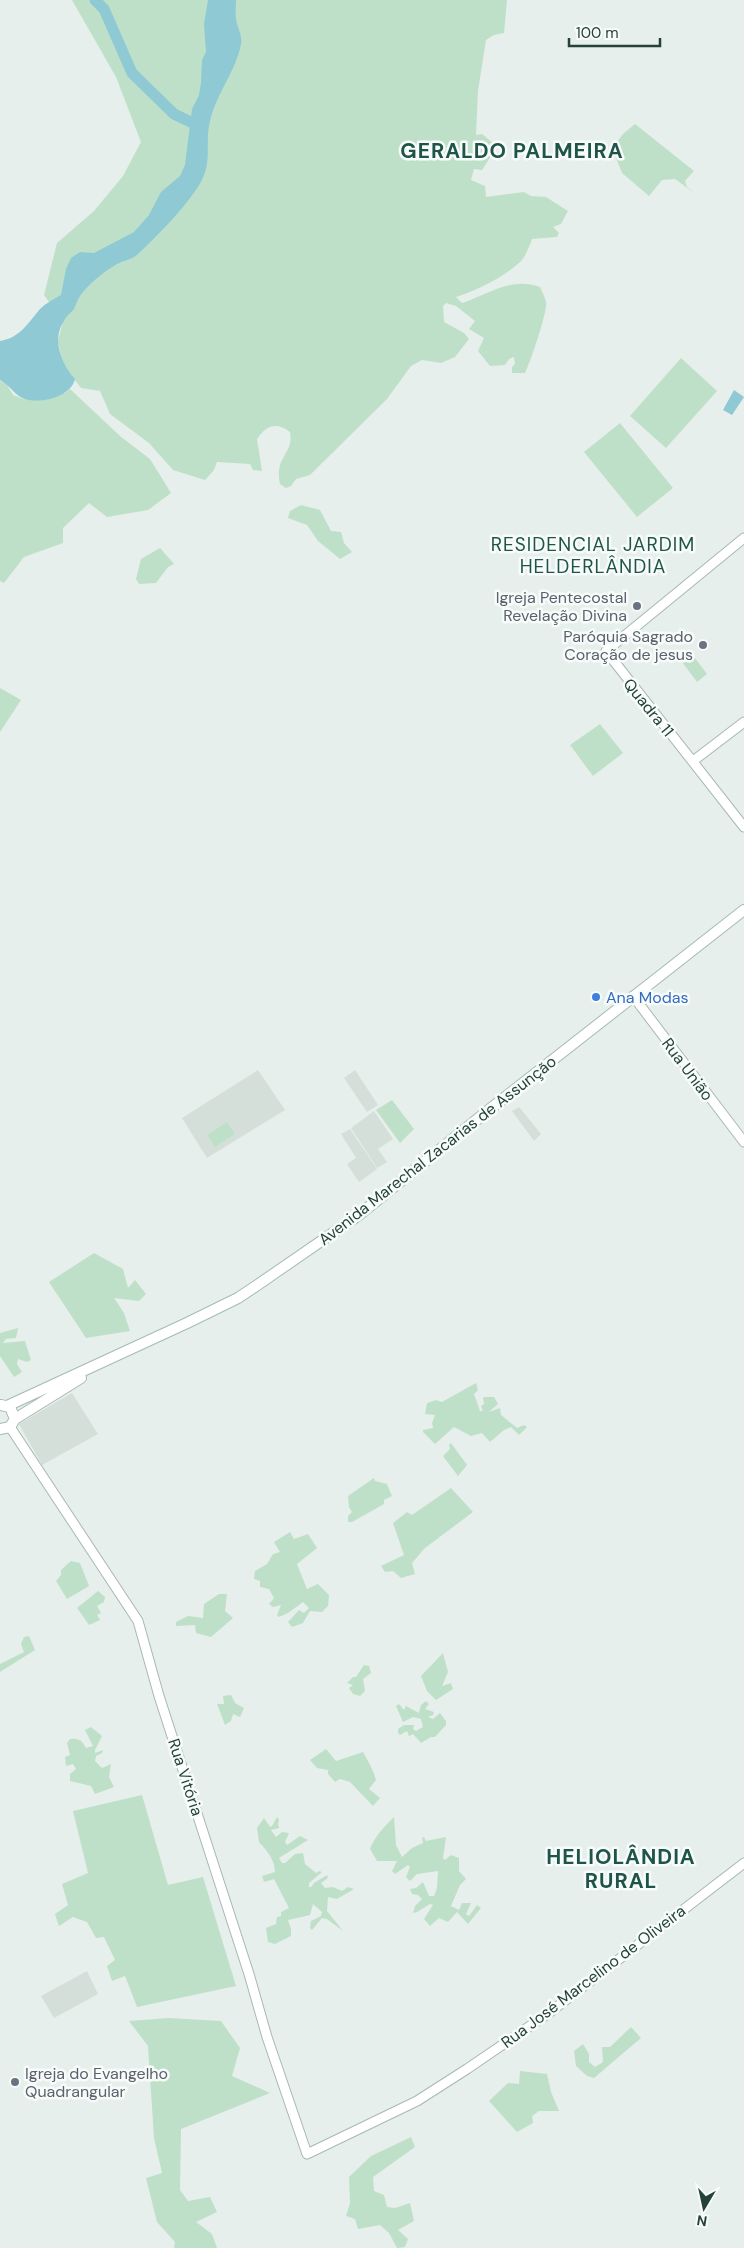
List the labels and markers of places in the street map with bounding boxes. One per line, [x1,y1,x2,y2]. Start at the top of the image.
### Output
place label: Igreja Pentecostal Revelação Divina [496,587,627,626]
marker: Igreja Pentecostal Revelação Divina [631,600,643,612]
place label: Paróquia Sagrado Coração de jesus [563,626,693,665]
marker: Paróquia Sagrado Coração de jesus [697,639,709,651]
place label: Ana Modas [606,987,688,1008]
marker: Ana Modas [590,991,602,1003]
place label: Igreja do Evangelho Quadrangular [25,2063,168,2102]
marker: Igreja do Evangelho Quadrangular [9,2076,21,2088]

